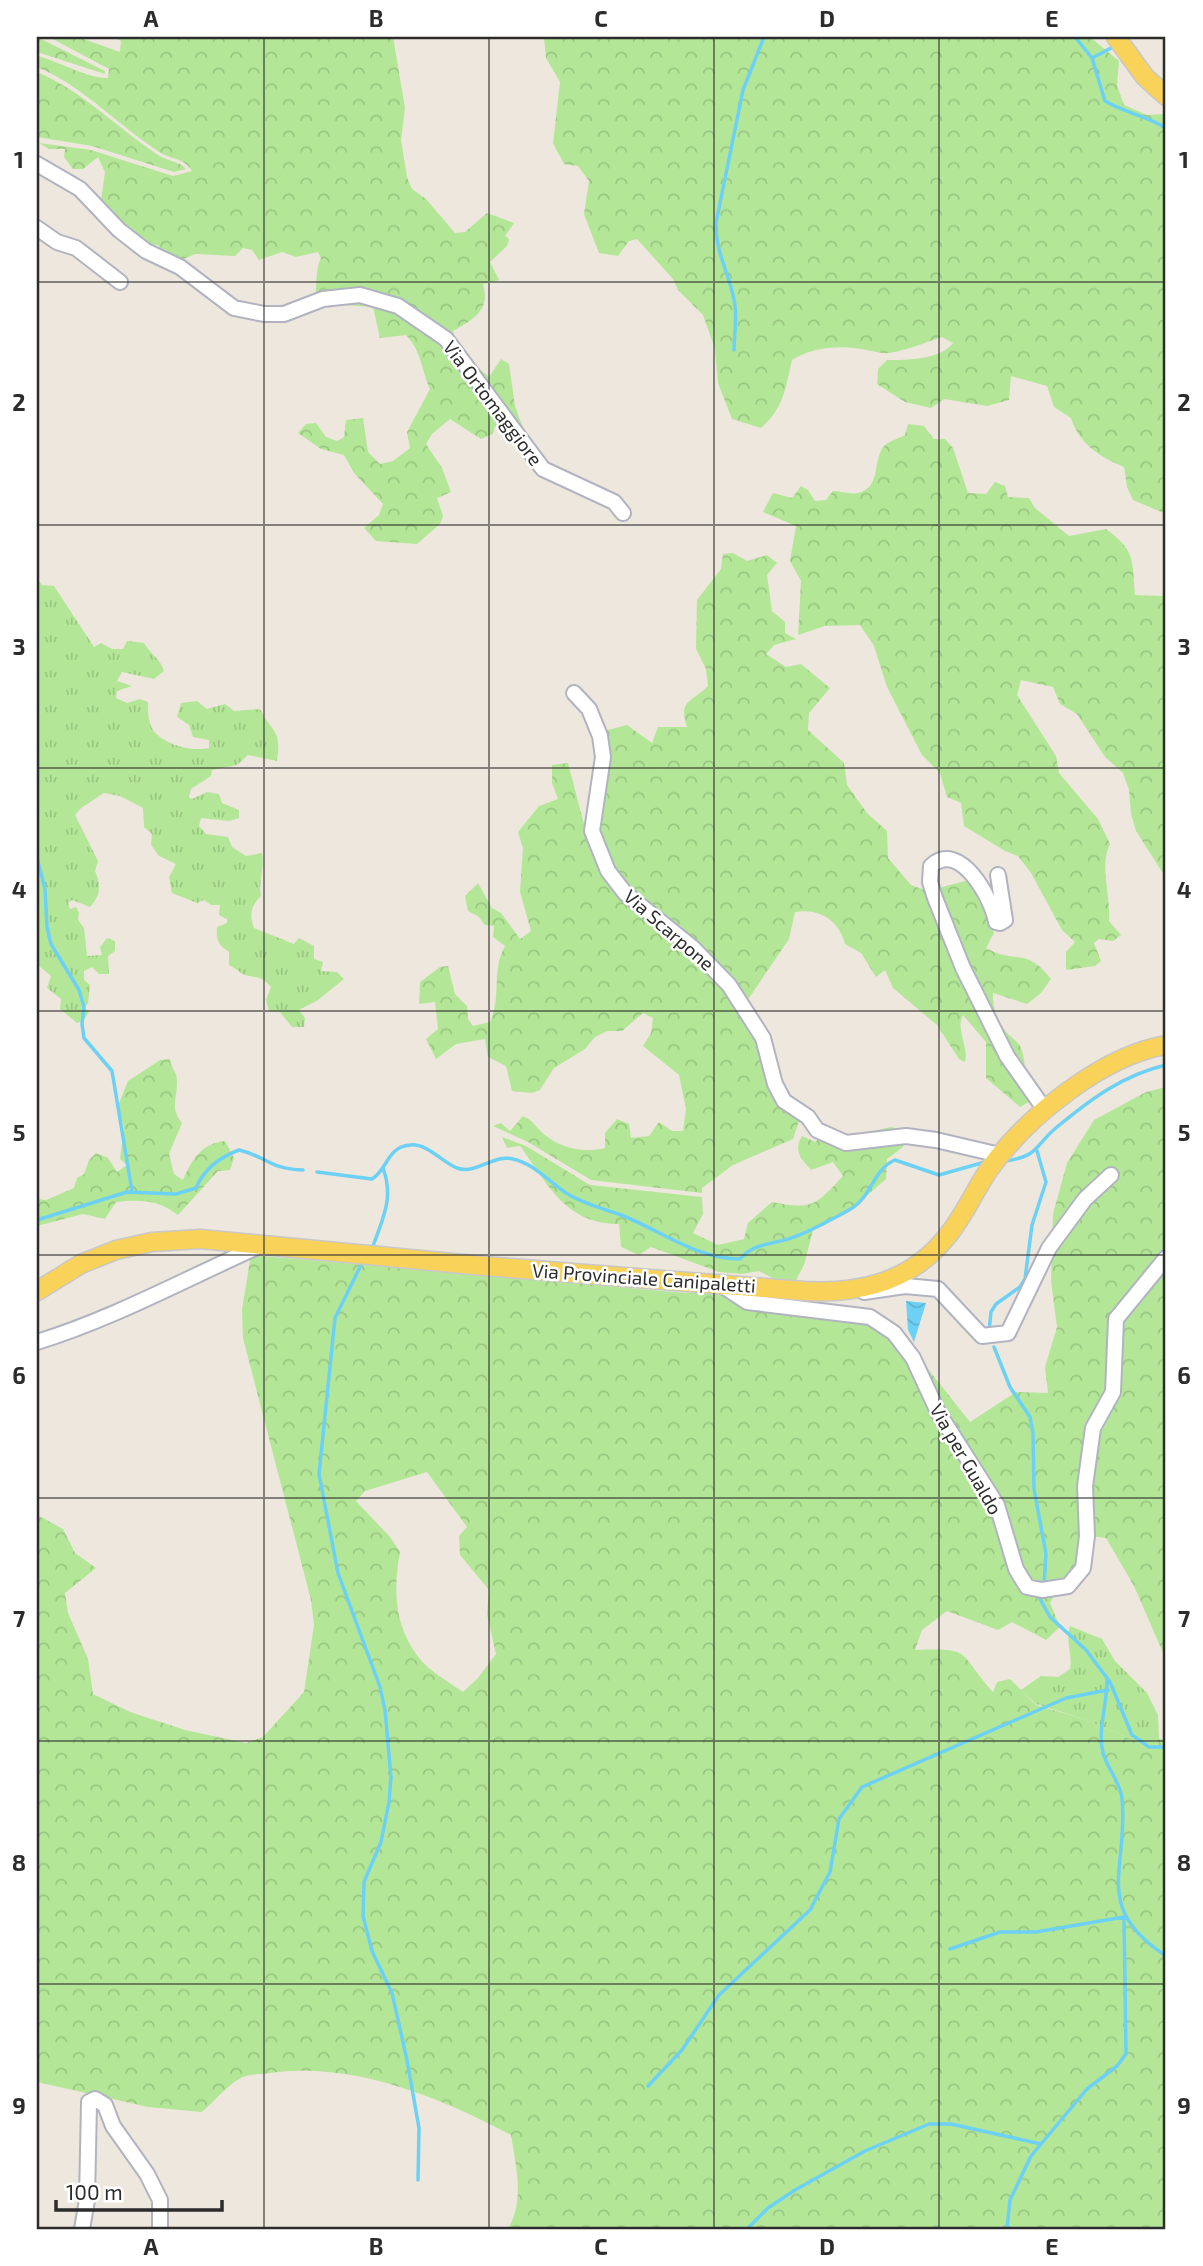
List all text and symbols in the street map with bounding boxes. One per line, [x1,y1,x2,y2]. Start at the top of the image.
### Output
text: A [143,4,159,32]
text: B [369,4,383,32]
text: C [594,4,608,32]
text: D [819,4,835,32]
text: E [1045,4,1059,32]
text: 1 [14,145,24,173]
text: 1 [1179,145,1189,173]
street label: Via Ortomaggiore [439,336,548,470]
text: 2 [12,388,26,416]
text: 2 [1177,388,1191,416]
text: 3 [12,632,26,660]
text: 3 [1177,632,1191,660]
text: 4 [12,875,26,903]
text: 4 [1177,875,1191,903]
street label: Via Scarpone [620,884,719,975]
text: 5 [13,1118,25,1146]
text: 5 [1178,1118,1190,1146]
street label: Via Provinciale Canipaletti [531,1258,757,1297]
text: 6 [12,1361,26,1389]
text: 6 [1177,1361,1191,1389]
street label: Via per Gualdo [925,1399,1007,1518]
text: 7 [13,1604,25,1632]
text: 7 [1178,1604,1190,1632]
text: 8 [12,1848,26,1876]
text: 8 [1177,1848,1191,1876]
text: 9 [12,2091,26,2119]
text: 9 [1177,2091,1191,2119]
scale bar [56,2168,222,2212]
text: 100 m [66,2179,123,2204]
text: A [143,2232,159,2260]
text: B [369,2232,383,2260]
text: C [594,2232,608,2260]
text: D [819,2232,835,2260]
text: E [1045,2232,1059,2260]

